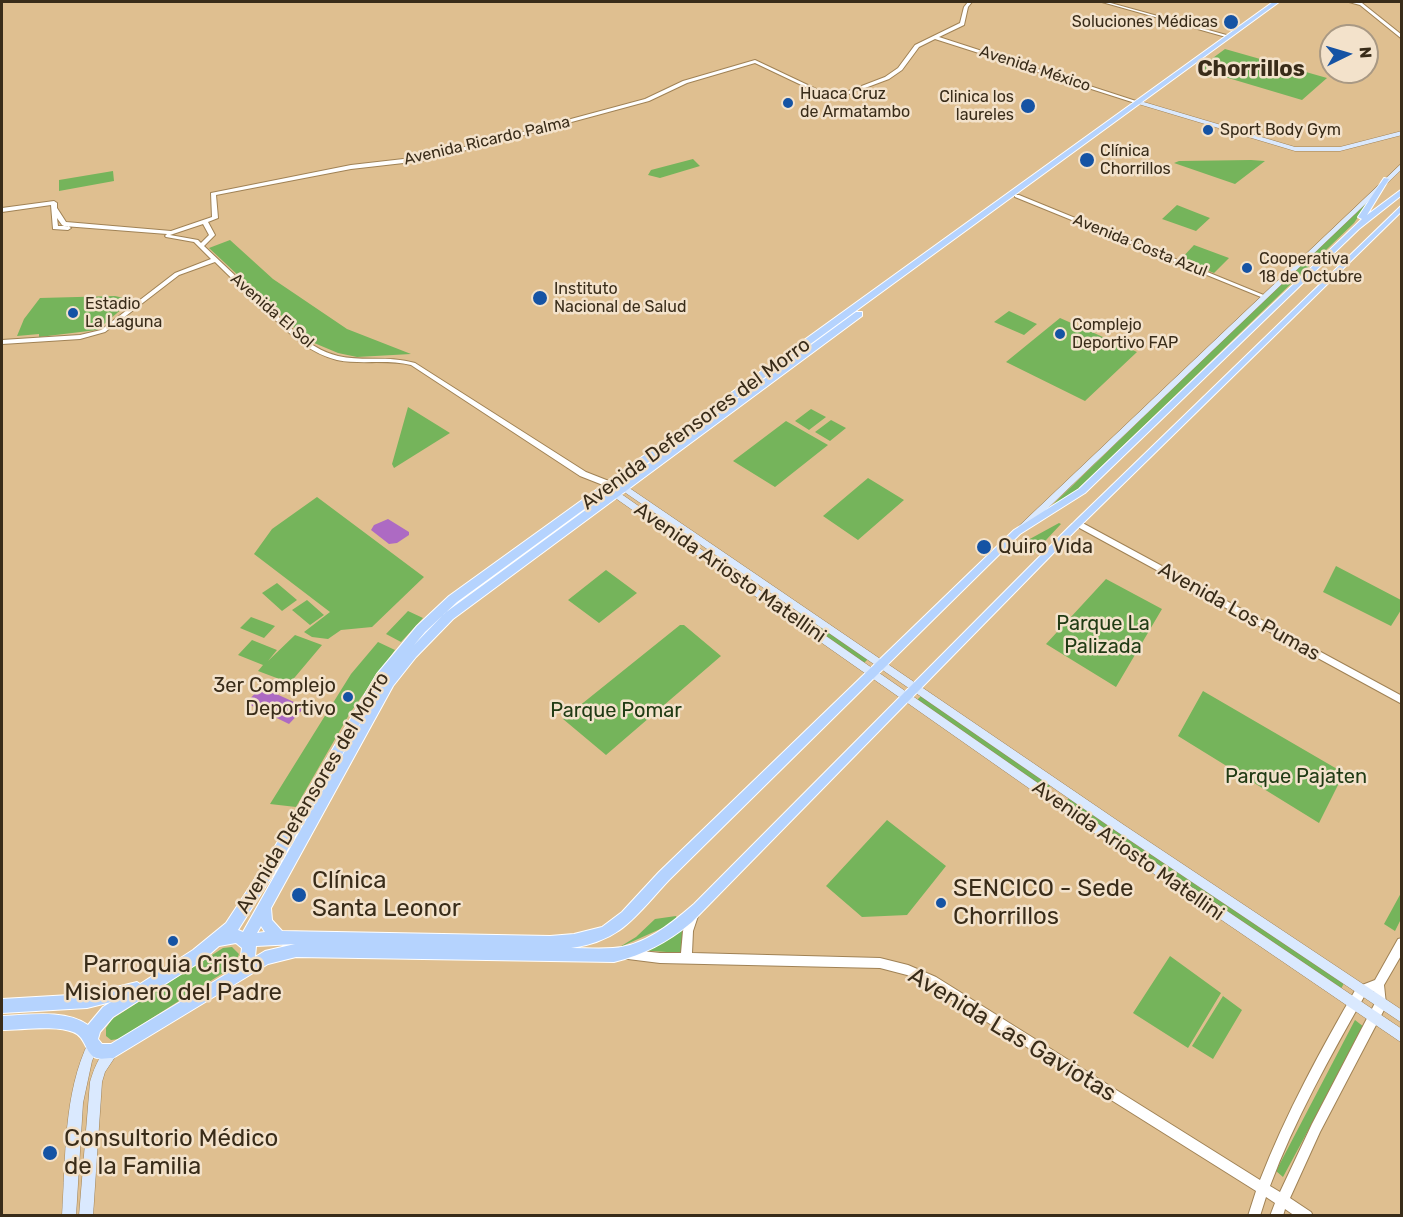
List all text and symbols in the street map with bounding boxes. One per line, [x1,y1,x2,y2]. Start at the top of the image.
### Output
place label: Soluciones Médicas [1072,12,1218,32]
marker: Soluciones Médicas [1222,13,1240,31]
north arrow [1319,24,1379,84]
street label: Avenida México [977,42,1093,96]
text: N [1355,46,1375,59]
district label: Chorrillos [1197,57,1305,83]
place label: Huaca Cruz de Armatambo [800,84,910,122]
place label: Clinica los laureles [939,87,1014,125]
marker: Huaca Cruz de Armatambo [781,96,795,110]
marker: Clinica los laureles [1019,97,1037,115]
street label: Avenida Ricardo Palma [402,113,572,169]
place label: Sport Body Gym [1220,120,1341,140]
marker: Sport Body Gym [1201,123,1215,137]
place label: Clínica Chorrillos [1100,141,1171,179]
marker: Clínica Chorrillos [1078,151,1096,169]
street label: Avenida Costa Azul [1070,210,1210,282]
place label: Cooperativa 18 de Octubre [1259,249,1362,287]
marker: Cooperativa 18 de Octubre [1240,261,1254,275]
street label: Avenida El Sol [226,270,318,352]
place label: Instituto Nacional de Salud [554,279,686,317]
marker: Instituto Nacional de Salud [531,289,549,307]
place label: Estadio La Laguna [85,294,162,332]
marker: Estadio La Laguna [66,306,80,320]
place label: Complejo Deportivo FAP [1072,315,1178,353]
marker: Complejo Deportivo FAP [1053,327,1067,341]
street label: Avenida Defensores del Morro [577,333,815,515]
street label: Avenida Ariosto Matellini [630,498,830,648]
place label: Quiro Vida [998,535,1093,559]
marker: Quiro Vida [975,538,993,556]
street label: Avenida Los Pumas [1154,558,1324,666]
park label: Parque La Palizada [1056,612,1150,659]
street label: Avenida Defensores del Morro [231,668,395,918]
place label: 3er Complejo Deportivo [213,674,336,721]
marker: 3er Complejo Deportivo [341,690,355,704]
park label: Parque Pomar [550,699,682,723]
park label: Parque Pajaten [1225,765,1367,789]
street label: Avenida Ariosto Matellini [1028,776,1228,926]
place label: Clínica Santa Leonor [312,867,461,923]
place label: SENCICO - Sede Chorrillos [953,875,1133,931]
marker: Clínica Santa Leonor [290,886,308,904]
marker: SENCICO - Sede Chorrillos [934,896,948,910]
marker: Parroquia Cristo Misionero del Padre [166,934,180,948]
place label: Parroquia Cristo Misionero del Padre [64,951,282,1007]
street label: Avenida Las Gaviotas [903,962,1121,1108]
place label: Consultorio Médico de la Familia [64,1125,278,1181]
marker: Consultorio Médico de la Familia [41,1144,59,1162]

